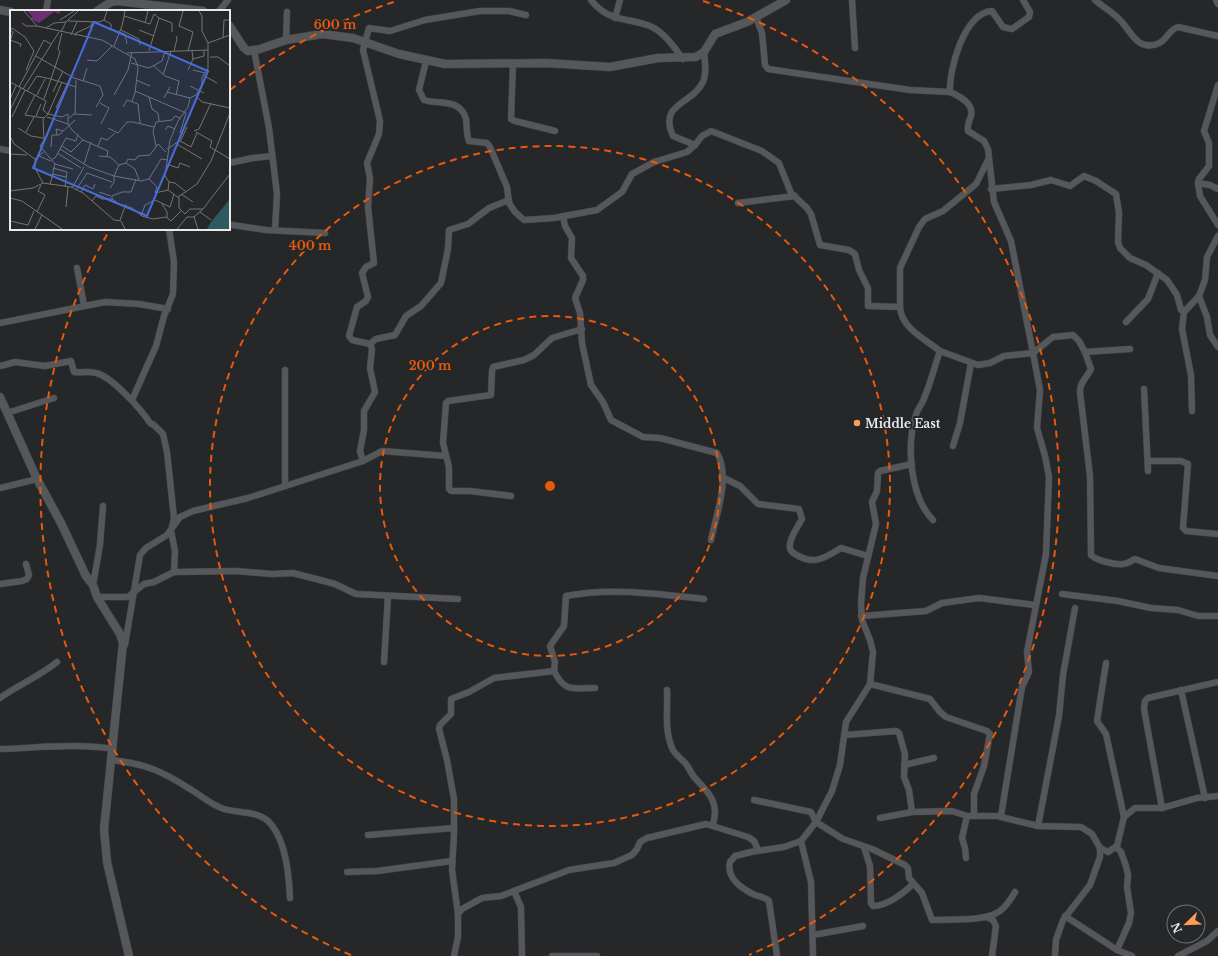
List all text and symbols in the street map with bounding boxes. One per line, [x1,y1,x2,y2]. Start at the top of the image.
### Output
inset map [10,10,230,230]
text: 600 m [314,17,357,32]
text: 400 m [289,238,332,253]
text: 200 m [409,358,452,373]
place label: Middle East [865,416,941,431]
marker: Middle East [852,418,862,428]
centre of rings [543,479,557,493]
north arrow [1166,904,1206,944]
text: N [1168,920,1185,935]

